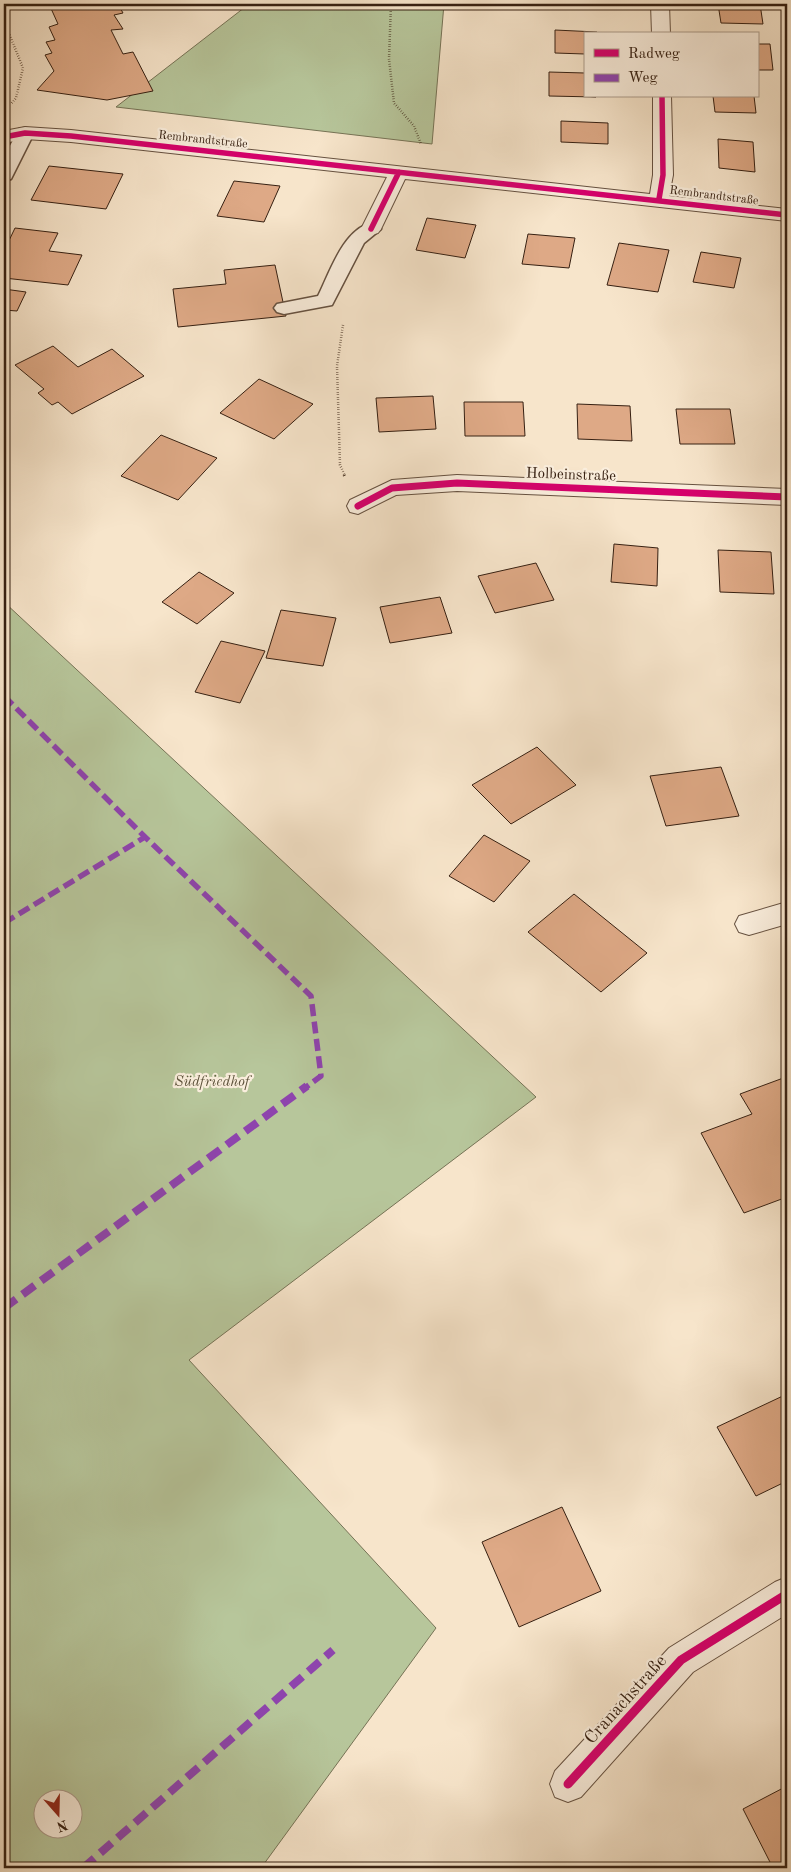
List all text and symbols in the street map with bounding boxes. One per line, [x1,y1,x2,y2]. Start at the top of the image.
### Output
legend [584,32,758,98]
text: Radweg [628,47,680,62]
text: Weg [628,71,658,86]
street label: Rembrandtstraße [158,129,249,151]
street label: Rembrandtstraße [669,185,760,207]
street label: Holbeinstraße [526,466,616,485]
park label: Südfriedhof [174,1075,252,1090]
street label: Cranachstraße [581,1652,670,1748]
north arrow [32,1790,82,1840]
text: N [54,1817,70,1834]

